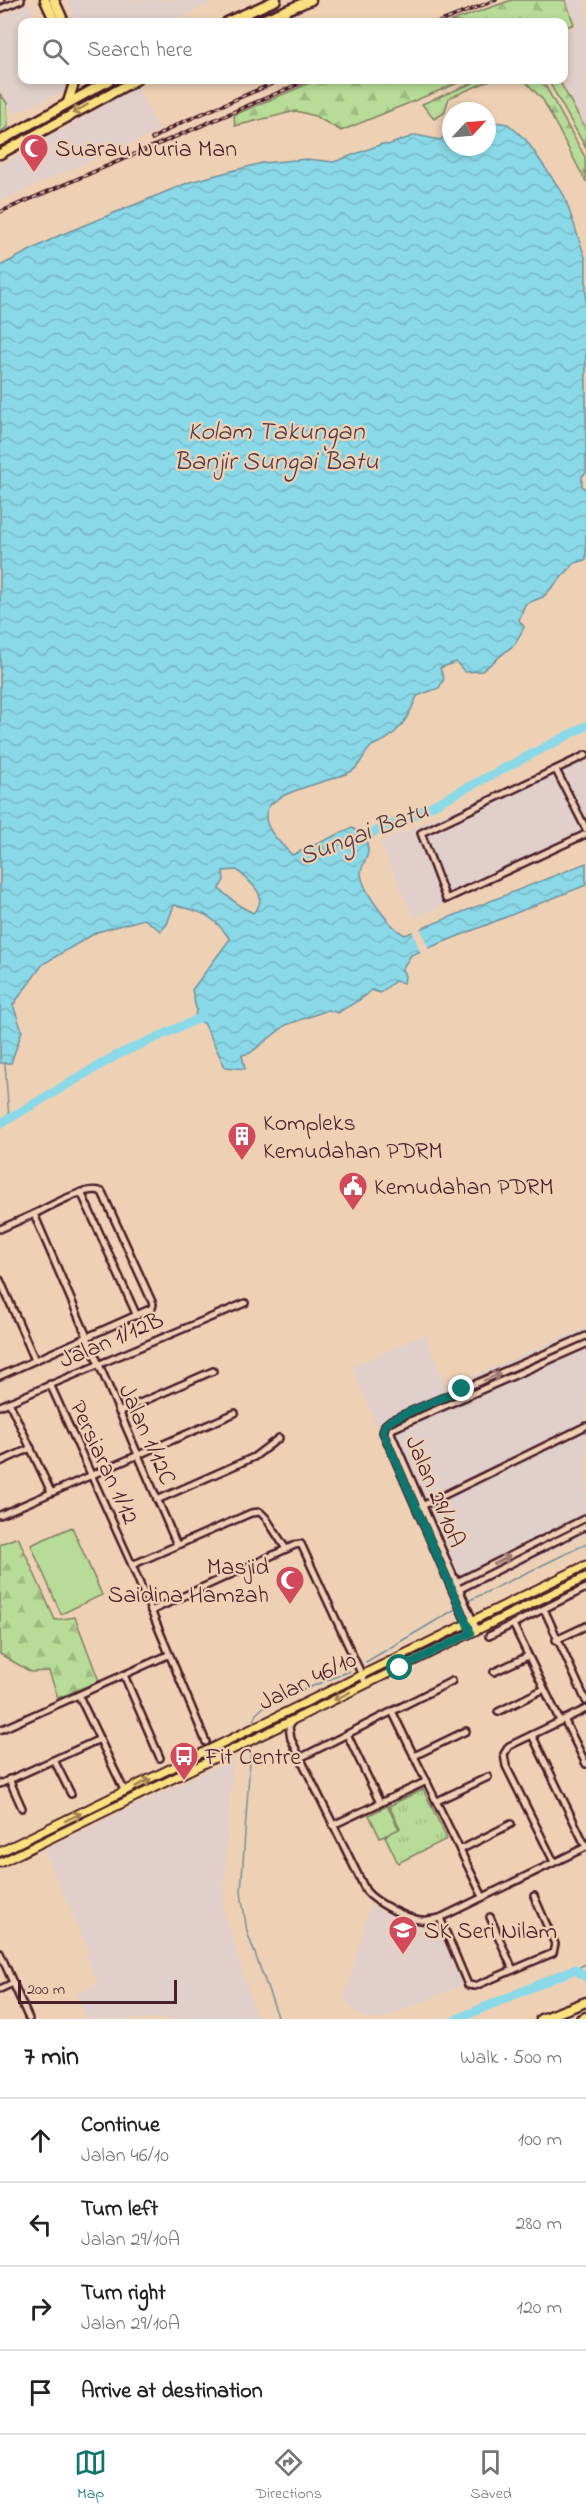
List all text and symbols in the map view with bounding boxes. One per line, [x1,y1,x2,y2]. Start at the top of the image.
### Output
search box [18,18,568,84]
icon: search [39,35,72,68]
text: Search here [87,35,192,67]
north arrow [442,102,496,156]
one-way arrow [72,103,89,115]
mosque icon: Suarau Nuria Man [18,132,50,174]
place label: Suarau Nuria Man [55,133,237,168]
water label: Kolam Takungan Banjir Sungai Batu [173,414,379,482]
water label: Sungai Batu [294,793,435,877]
place label: Kompleks Kemudahan PDRM [263,1107,443,1170]
building icon: Kompleks Kemudahan PDRM [226,1120,258,1162]
public building icon: Kemudahan PDRM [337,1170,369,1212]
place label: Kemudahan PDRM [374,1171,554,1206]
street label: Jalan 1/12B [54,1304,170,1379]
one-way arrow [482,1370,500,1382]
route end [448,1375,474,1401]
street label: Jalan 1/12C [108,1379,184,1491]
street label: Persiaran 1/12 [59,1395,147,1531]
street label: Jalan 29/10A [394,1430,473,1554]
place label: Masjid Saidina Hamzah [108,1551,270,1614]
one-way arrow [492,1553,510,1565]
mosque icon: Masjid Saidina Hamzah [274,1564,306,1606]
street label: Jalan 46/10 [253,1643,363,1721]
route start [386,1654,412,1680]
one-way arrow [333,1691,351,1703]
bus stop icon: Fit Centre [168,1740,200,1782]
place label: Fit Centre [204,1741,301,1776]
one-way arrow [134,1776,152,1788]
one-way arrow [64,1810,82,1822]
school or university icon: SK Seri Nilam [387,1914,419,1956]
place label: SK Seri Nilam [424,1915,557,1950]
scale bar [18,1977,177,2004]
text: 200 m [27,1978,65,2002]
text: 7 min [24,2039,79,2077]
text: Walk · 500 m [460,2044,562,2073]
text: Continue [81,2110,160,2142]
icon: ahead [24,2124,57,2157]
text: 100 m [518,2126,562,2155]
text: Jalan 46/10 [81,2142,169,2171]
text: Turn left [81,2194,158,2226]
icon: left [24,2208,57,2241]
text: 280 m [515,2210,562,2239]
text: Jalan 29/10A [81,2226,180,2255]
text: Turn right [81,2278,166,2310]
icon: right [24,2292,57,2325]
text: 120 m [517,2294,562,2323]
text: Jalan 29/10A [81,2310,180,2339]
icon: arrive [24,2376,57,2409]
text: Arrive at destination [81,2376,263,2408]
tab: Map [74,2446,107,2506]
tab: Directions [255,2446,322,2506]
tab: Saved [470,2446,512,2506]

